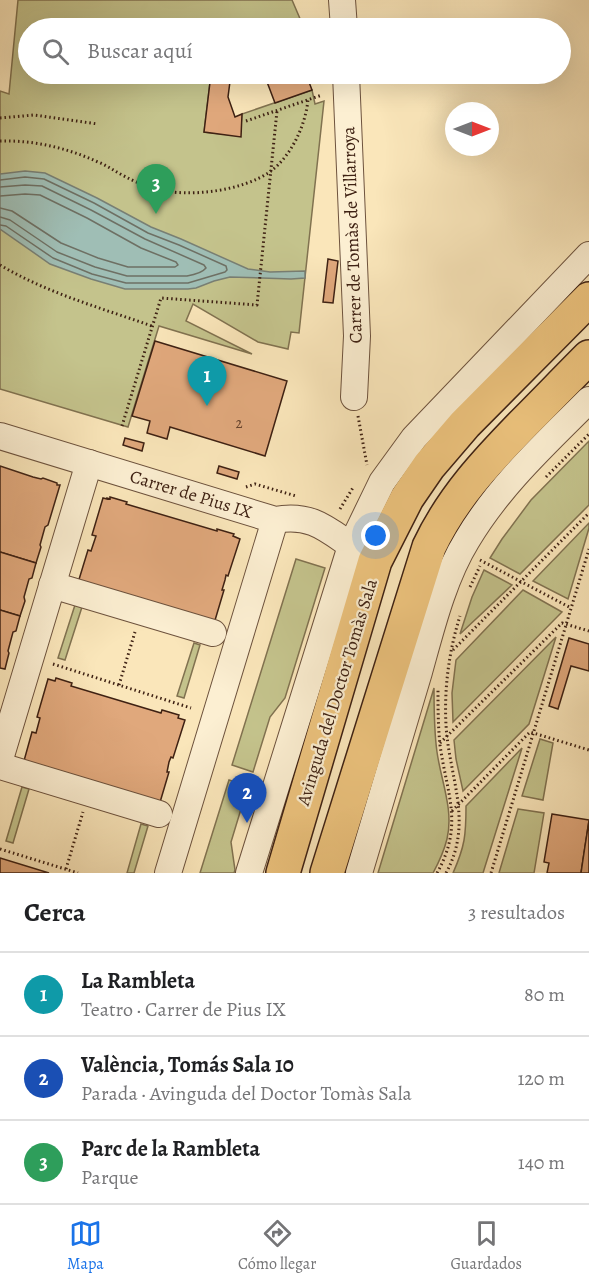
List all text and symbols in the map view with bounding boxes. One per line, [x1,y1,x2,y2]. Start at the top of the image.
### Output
search box [18,18,571,84]
icon: search [39,35,72,68]
text: Buscar aquí [87,36,193,66]
north arrow [445,102,499,156]
street label: Carrer de Tomàs de Villarroya [336,125,368,344]
pin: 3 [136,164,176,214]
pin: 1 [188,356,226,406]
house number: 2 [235,413,243,433]
street label: Carrer de Pius IX [127,464,255,524]
your location [361,521,390,550]
street label: Avinguda del Doctor Tomàs Sala [291,575,383,809]
pin: 2 [228,774,266,823]
text: Cerca [24,895,86,930]
text: 3 resultados [468,899,565,926]
text: La Rambleta [81,966,195,996]
text: 1 [40,981,47,1008]
text: 80 m [524,981,565,1008]
text: Teatro · Carrer de Pius IX [81,996,286,1023]
text: València, Tomás Sala 10 [81,1050,294,1080]
text: 2 [39,1065,48,1092]
text: 120 m [517,1065,565,1092]
text: Parada · Avinguda del Doctor Tomàs Sala [81,1080,412,1107]
text: Parc de la Rambleta [81,1134,260,1164]
text: 3 [39,1149,48,1176]
text: 140 m [518,1149,565,1176]
text: Parque [81,1164,139,1191]
tab: Mapa [67,1217,104,1275]
tab: Cómo llegar [238,1217,316,1275]
tab: Guardados [450,1217,522,1275]

